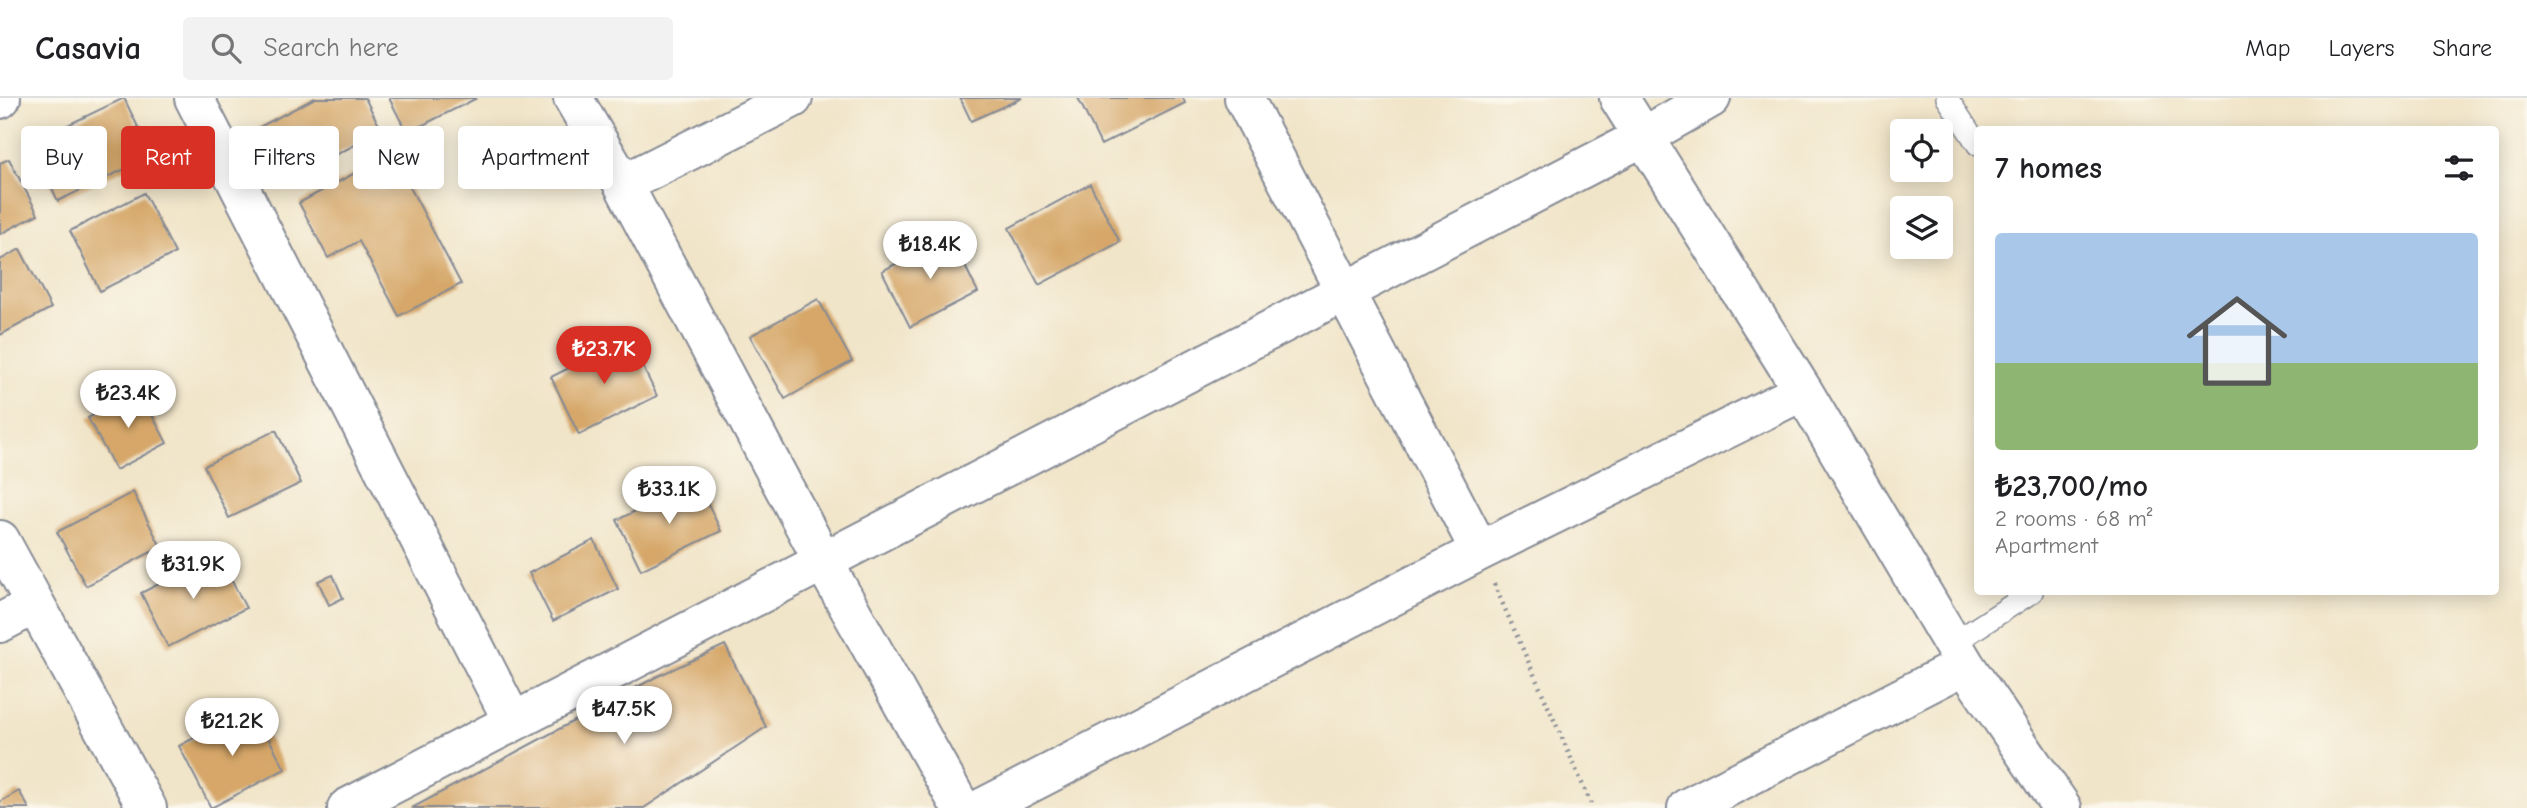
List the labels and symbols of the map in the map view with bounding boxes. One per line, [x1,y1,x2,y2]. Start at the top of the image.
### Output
pin: ₺18.4K [873,222,987,281]
pin: ₺23.7K [547,327,661,386]
pin: ₺23.4K [71,370,185,430]
pin: ₺33.1K [612,466,726,526]
pin: ₺31.9K [136,542,250,601]
pin: ₺47.5K [567,686,681,746]
pin: ₺21.2K [175,698,289,758]

